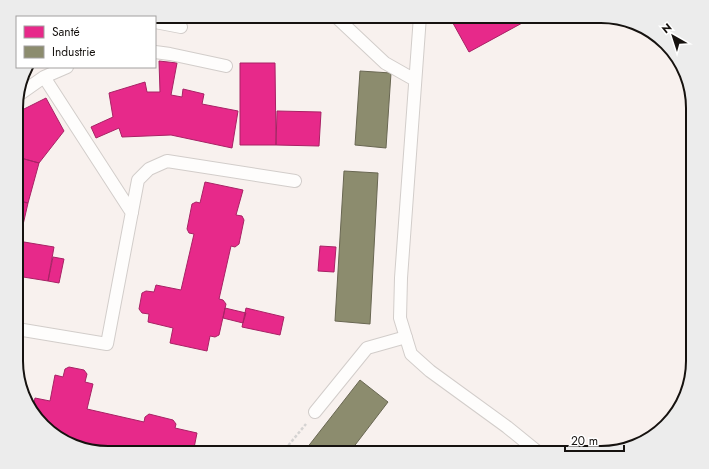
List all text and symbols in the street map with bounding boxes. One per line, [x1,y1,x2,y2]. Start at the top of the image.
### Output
legend [16,16,156,68]
north arrow [653,16,693,56]
text: N [658,19,675,37]
text: Santé [52,23,80,41]
text: Industrie [52,43,96,61]
scale bar [565,427,624,453]
text: 20 m [571,432,598,450]

